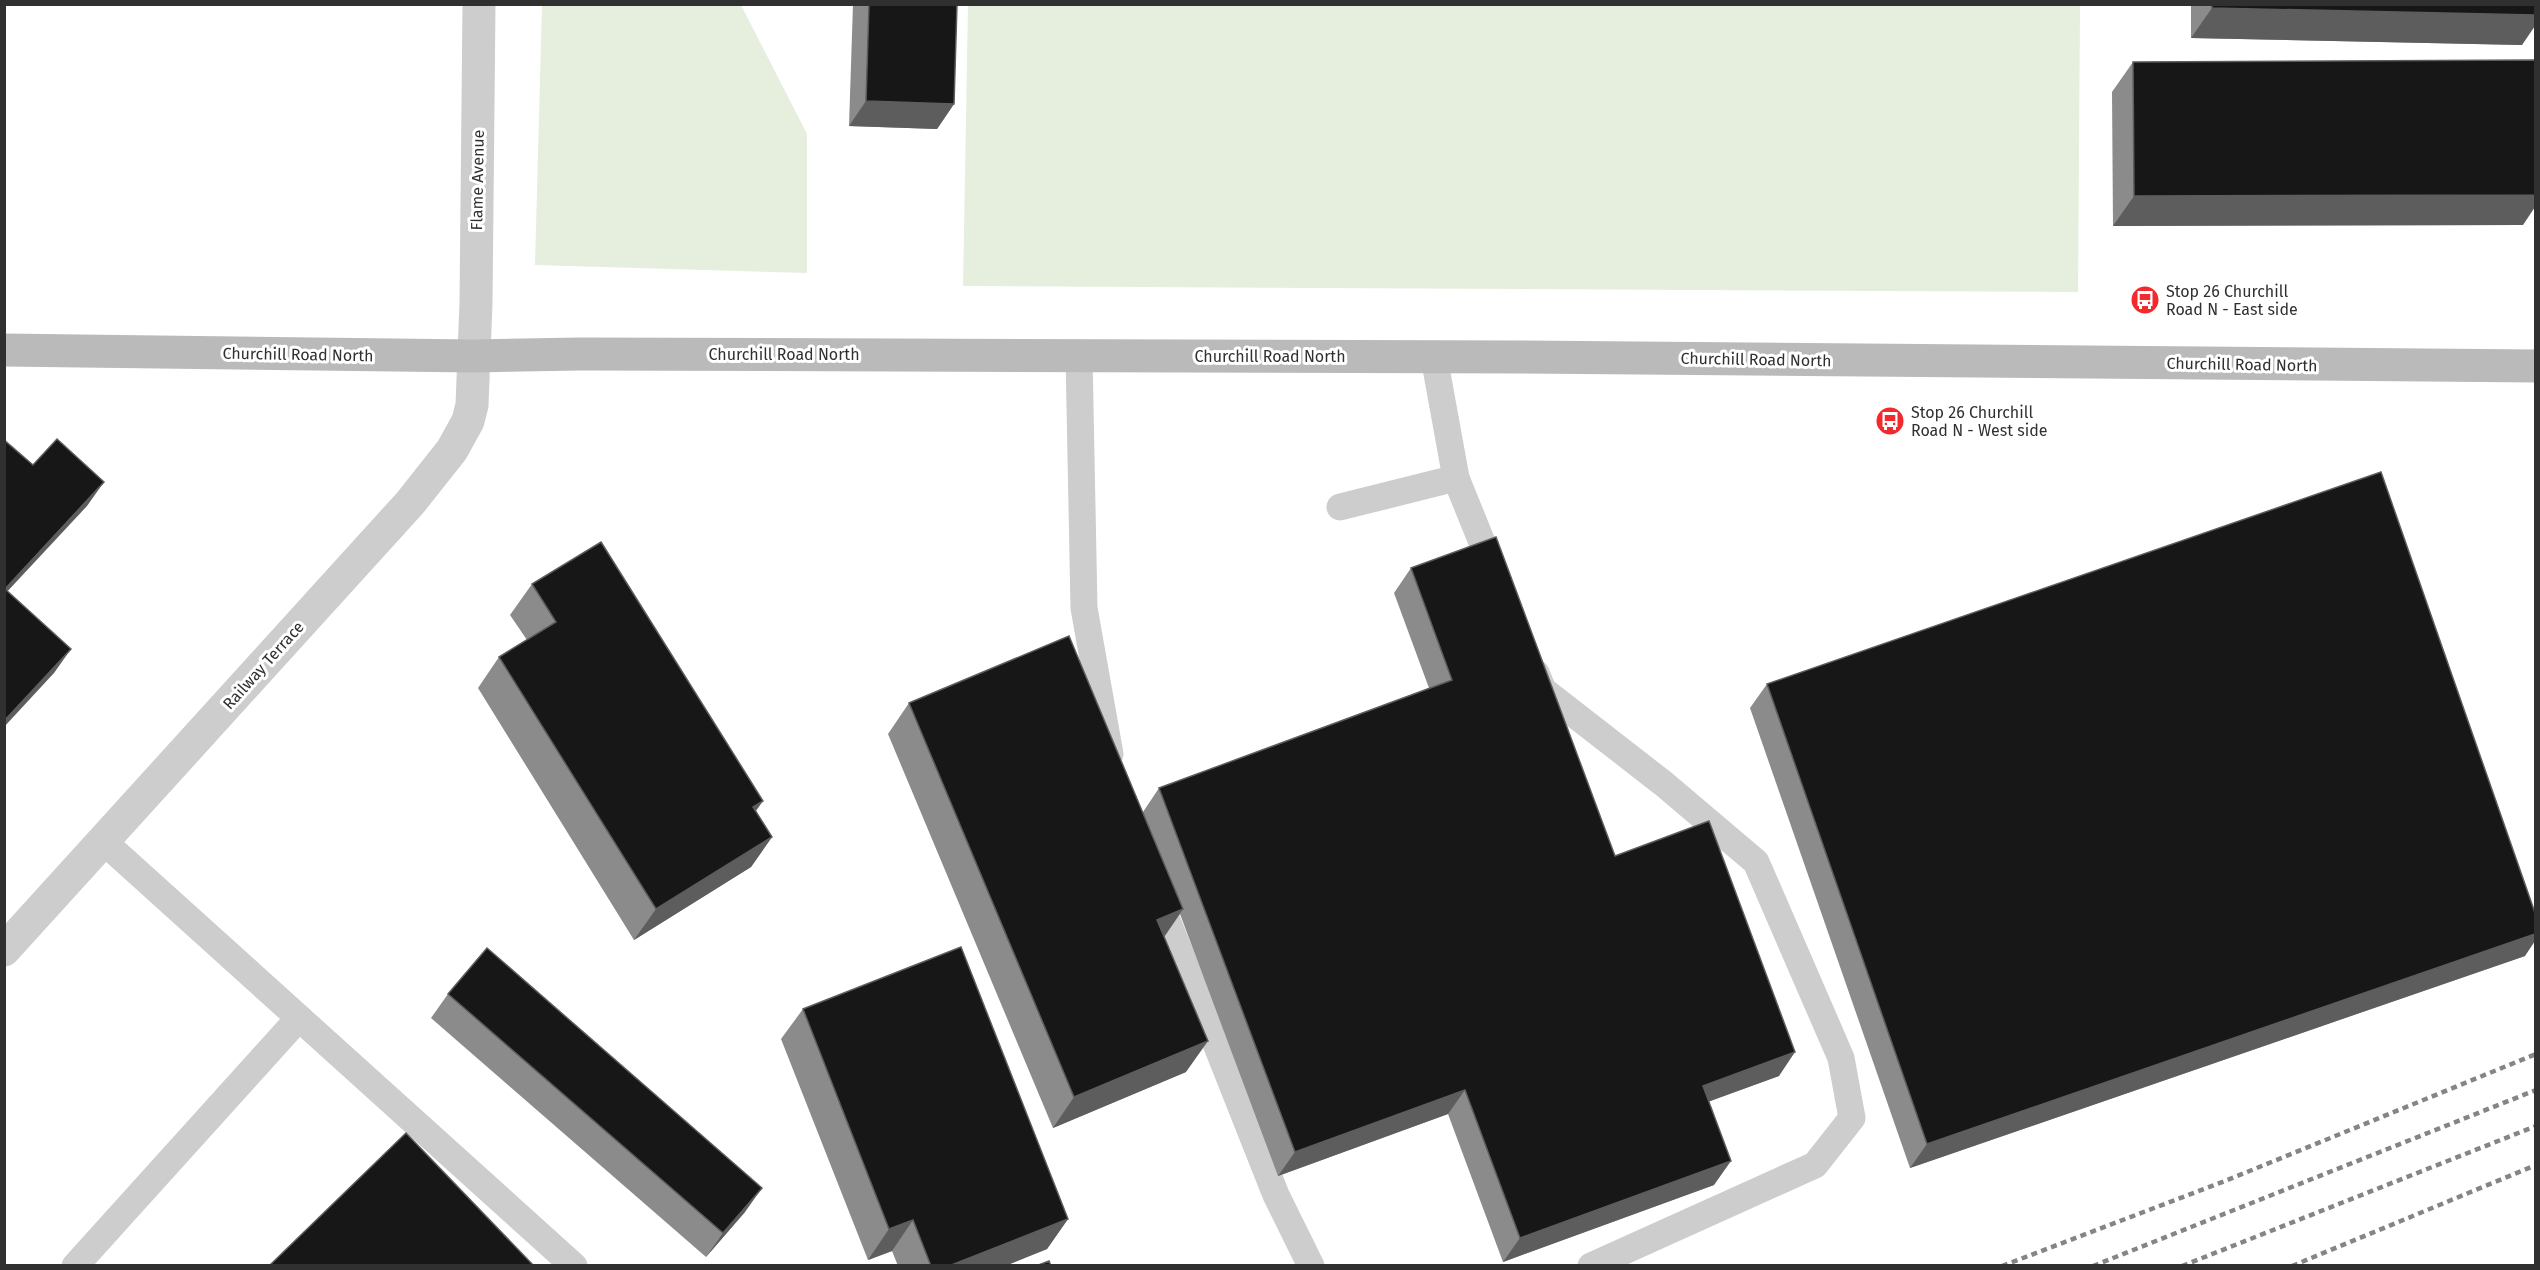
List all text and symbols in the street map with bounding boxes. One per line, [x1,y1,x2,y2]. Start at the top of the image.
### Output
street label: Flame Avenue [467,129,488,231]
place label: Stop 26 Churchill Road N - East side [2166,282,2298,319]
bus stop icon: Stop 26 Churchill Road N - East side [2129,284,2161,316]
street label: Churchill Road North [222,344,374,365]
street label: Churchill Road North [708,345,860,364]
street label: Churchill Road North [1194,347,1346,366]
street label: Churchill Road North [1680,349,1832,370]
street label: Churchill Road North [2166,354,2318,375]
place label: Stop 26 Churchill Road N - West side [1911,403,2048,440]
bus stop icon: Stop 26 Churchill Road N - West side [1874,405,1906,437]
street label: Railway Terrace [219,617,308,713]

